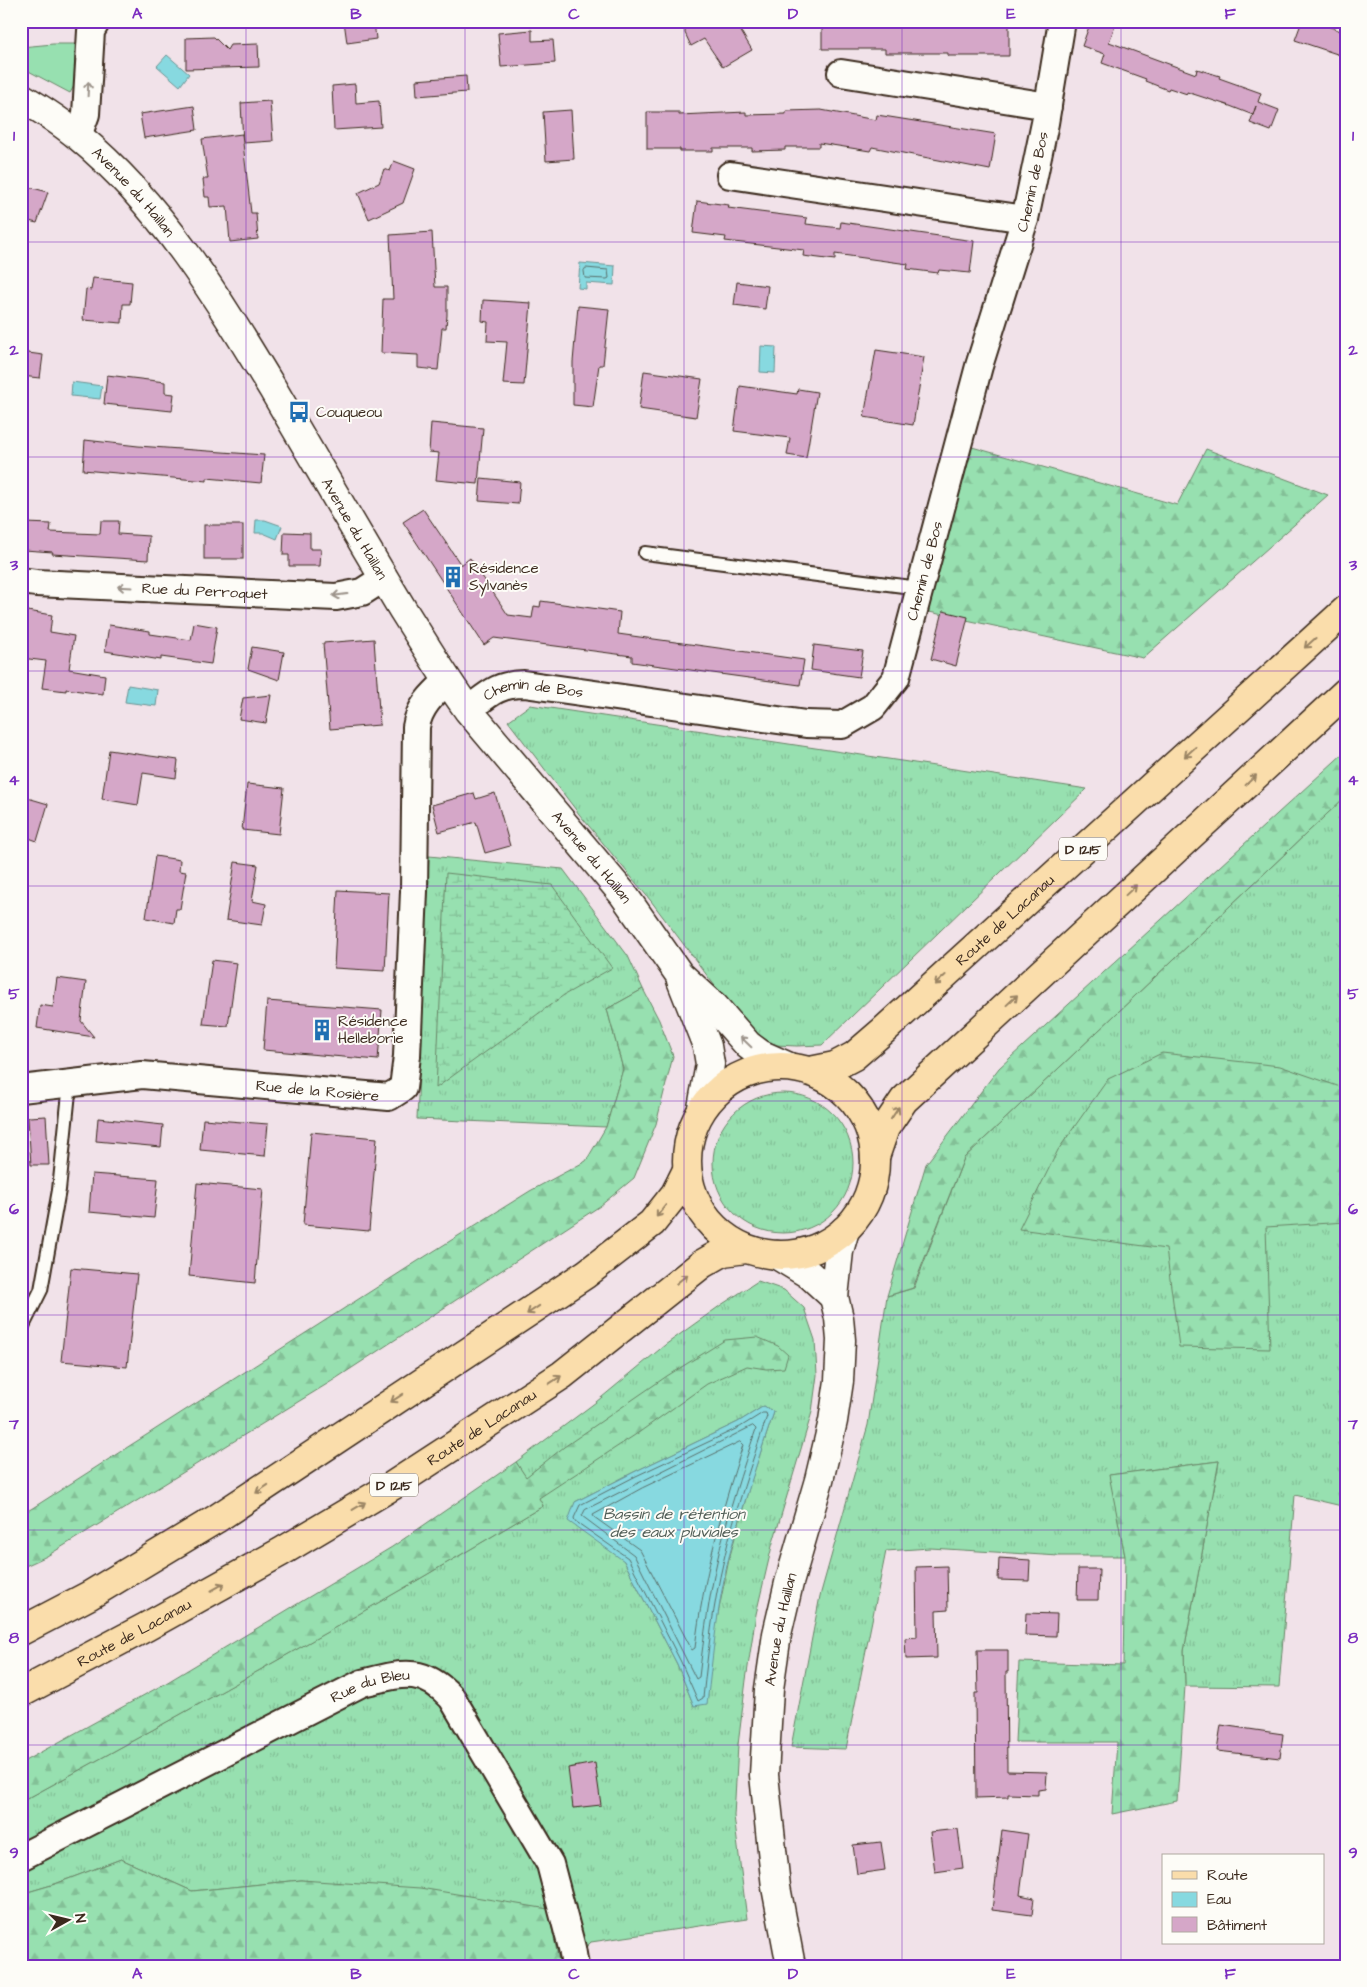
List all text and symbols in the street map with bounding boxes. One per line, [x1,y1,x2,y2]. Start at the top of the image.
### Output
text: A [132,3,143,25]
text: B [350,3,362,25]
text: C [568,3,580,25]
text: D [788,3,799,25]
text: E [1006,3,1016,25]
text: F [1224,3,1236,25]
one-way arrow [83,81,92,97]
text: 1 [13,125,16,147]
text: 1 [1352,125,1355,147]
street label: Chemin de Bos [1012,129,1054,235]
street label: Avenue du Haillan [87,143,180,242]
text: 2 [8,339,19,361]
text: 2 [1347,339,1358,361]
bus stop icon: Couqueou [286,399,312,425]
place label: Couqueou [316,402,383,423]
street label: Avenue du Haillan [316,474,393,584]
street label: Chemin de Bos [902,518,948,623]
text: 3 [9,554,19,576]
text: 3 [1348,554,1358,576]
place label: Résidence Sylvanès [469,558,539,597]
building icon: Résidence Sylvanès [440,564,466,590]
street label: Rue du Perroquet [141,578,268,605]
one-way arrow [117,583,133,592]
one-way arrow [332,590,348,600]
one-way arrow [1303,637,1316,649]
street label: Chemin de Bos [479,674,585,706]
one-way arrow [1183,746,1196,758]
text: 4 [9,769,20,791]
text: 4 [1348,769,1359,791]
one-way arrow [1244,774,1257,786]
street label: Avenue du Haillan [546,807,637,908]
road number: D 1215 [1059,838,1107,861]
street label: Route de Lacanau [951,870,1059,971]
one-way arrow [1125,884,1138,896]
one-way arrow [934,974,947,986]
text: 5 [8,983,20,1005]
text: 5 [1347,983,1359,1005]
one-way arrow [1005,994,1018,1006]
place label: Résidence Helleborie [338,1011,408,1049]
building icon: Résidence Helleborie [309,1017,335,1043]
one-way arrow [739,1036,752,1048]
street label: Rue de la Rosière [255,1075,380,1107]
one-way arrow [890,1106,900,1120]
text: 6 [9,1198,19,1220]
text: 6 [1348,1198,1358,1220]
one-way arrow [656,1204,667,1217]
one-way arrow [676,1274,689,1285]
one-way arrow [526,1305,540,1315]
one-way arrow [547,1375,561,1385]
street label: Route de Lacanau [423,1384,541,1471]
one-way arrow [390,1394,404,1404]
text: 7 [8,1413,19,1435]
text: 7 [1347,1413,1358,1435]
road number: D 1215 [370,1474,418,1496]
one-way arrow [255,1484,269,1494]
one-way arrow [351,1500,366,1510]
water label: Bassin de rétention des eaux pluviales [603,1503,747,1543]
street label: Avenue du Haillan [760,1570,803,1687]
one-way arrow [211,1582,226,1592]
street label: Route de Lacanau [73,1594,195,1673]
text: 8 [9,1627,20,1649]
text: 8 [1348,1627,1359,1649]
street label: Rue du Bleu [327,1665,410,1708]
text: 9 [9,1842,19,1864]
text: 9 [1348,1842,1358,1864]
legend [1162,1854,1324,1944]
text: Route [1207,1865,1248,1886]
text: Eau [1207,1889,1232,1910]
north arrow [42,1894,92,1944]
text: N [69,1913,90,1924]
text: Bâtiment [1207,1915,1267,1936]
text: A [132,1963,143,1985]
text: B [350,1963,362,1985]
text: C [568,1963,580,1985]
text: D [788,1963,799,1985]
text: E [1006,1963,1016,1985]
text: F [1224,1963,1236,1985]

